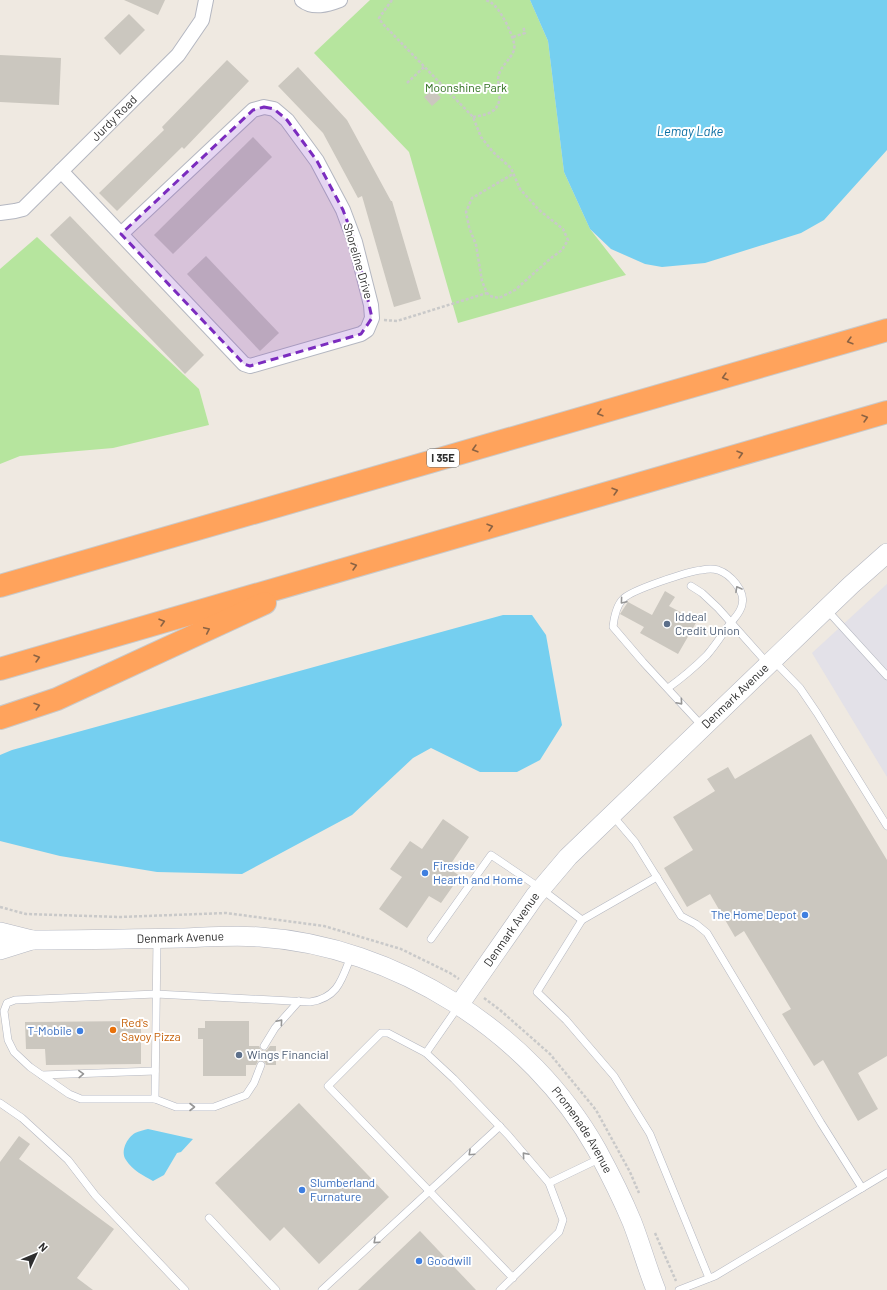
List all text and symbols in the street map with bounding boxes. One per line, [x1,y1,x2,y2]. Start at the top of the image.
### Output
park label: Moonshine Park [425,80,507,94]
street label: Jurdy Road [88,92,139,143]
water label: Lemay Lake [657,123,723,139]
street label: Shoreline Drive [341,221,376,300]
one-way arrow [846,336,853,345]
one-way arrow [721,372,728,381]
one-way arrow [596,408,603,417]
one-way arrow [861,414,868,423]
one-way arrow [472,444,479,453]
road number: I 35E [427,449,459,467]
one-way arrow [736,450,743,459]
one-way arrow [612,487,618,495]
one-way arrow [487,523,494,532]
one-way arrow [351,562,358,571]
one-way arrow [735,586,743,593]
one-way arrow [621,596,628,603]
place label: Iddeal Credit Union [675,609,740,637]
one-way arrow [159,618,166,627]
marker: Iddeal Credit Union [662,619,672,629]
one-way arrow [203,627,210,635]
one-way arrow [34,654,41,663]
street label: Denmark Avenue [698,660,771,731]
one-way arrow [675,697,683,705]
one-way arrow [33,702,40,710]
place label: Fireside Hearth and Home [433,858,523,886]
marker: Fireside Hearth and Home [420,868,430,878]
street label: Denmark Avenue [480,889,542,969]
place label: The Home Depot [711,907,797,921]
marker: The Home Depot [800,910,810,920]
street label: Denmark Avenue [137,928,224,945]
place label: Red's Savoy Pizza [121,1015,181,1043]
one-way arrow [275,1020,282,1027]
place label: T-Mobile [27,1023,72,1037]
marker: Red's Savoy Pizza [108,1025,118,1035]
marker: T-Mobile [75,1026,85,1036]
place label: Wings Financial [247,1047,329,1061]
marker: Wings Financial [234,1050,244,1060]
one-way arrow [78,1069,84,1078]
street label: Promenade Avenue [549,1083,616,1175]
one-way arrow [189,1103,195,1111]
one-way arrow [468,1148,476,1156]
one-way arrow [522,1152,529,1159]
place label: Slumberland Furnature [310,1175,375,1203]
marker: Slumberland Furnature [297,1185,307,1195]
north arrow [16,1234,56,1274]
one-way arrow [373,1236,381,1244]
text: N [36,1240,51,1254]
place label: Goodwill [427,1253,471,1267]
marker: Goodwill [414,1256,424,1266]

